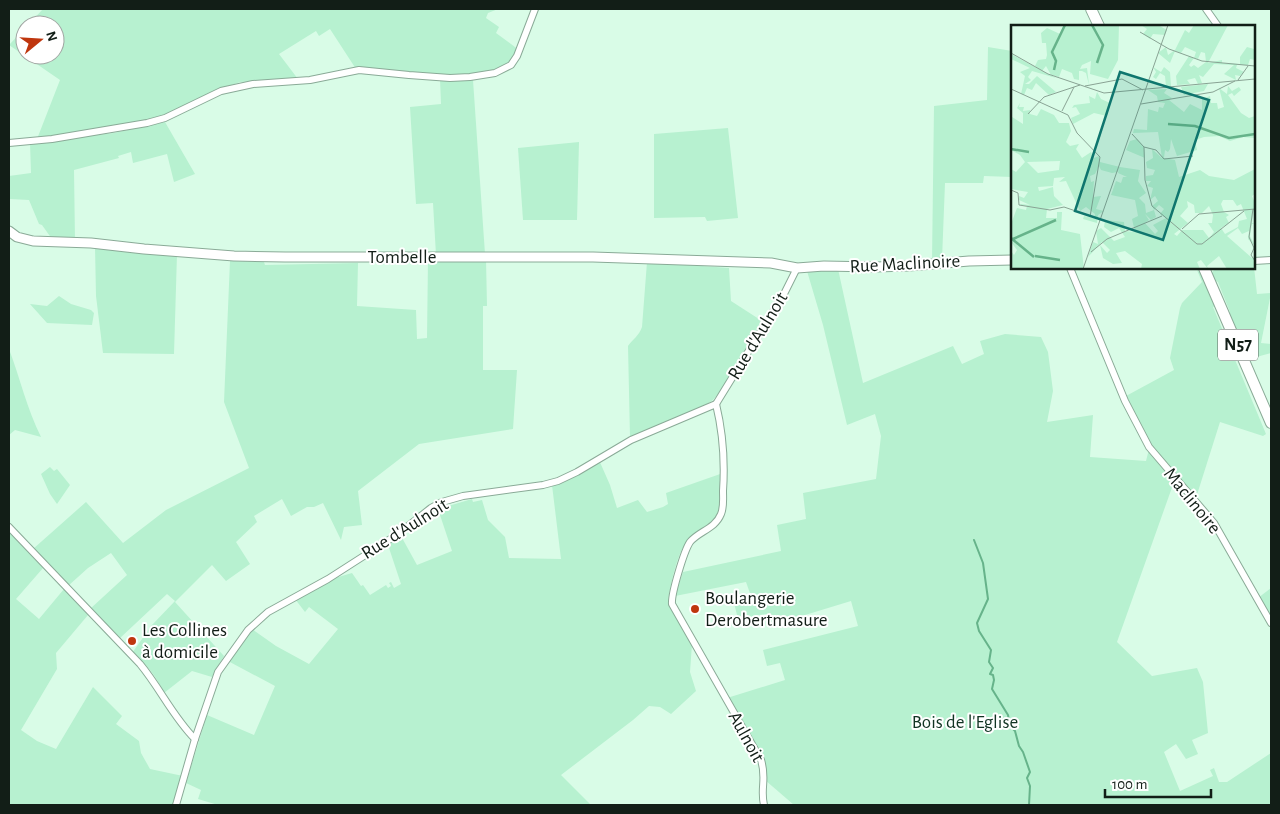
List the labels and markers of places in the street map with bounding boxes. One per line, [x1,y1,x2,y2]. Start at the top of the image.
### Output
place label: Boulangerie Derobertmasure [705,589,828,630]
marker: Boulangerie Derobertmasure [689,603,701,615]
place label: Les Collines à domicile [142,621,227,662]
marker: Les Collines à domicile [126,635,138,647]

